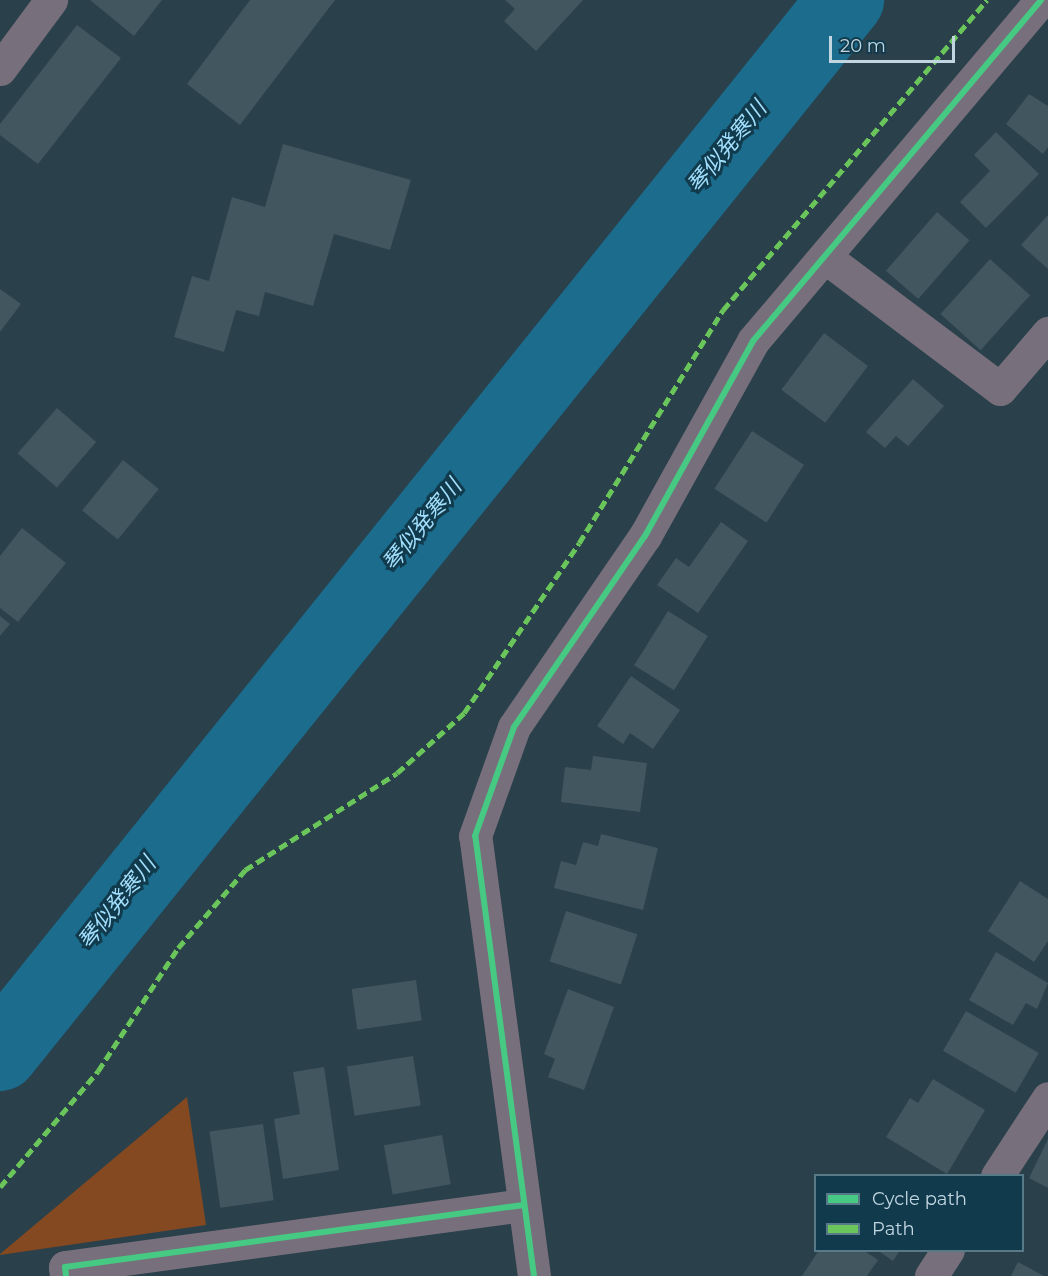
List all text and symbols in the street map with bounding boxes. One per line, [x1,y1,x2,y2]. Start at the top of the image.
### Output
scale bar [832,24,958,62]
text: 20 m [840,35,886,57]
water label: 琴似発寒川 [682,96,772,198]
water label: 琴似発寒川 [377,474,467,576]
water label: 琴似発寒川 [73,852,161,954]
legend [814,1174,1024,1252]
text: Cycle path [872,1188,967,1210]
text: Path [872,1218,915,1240]

